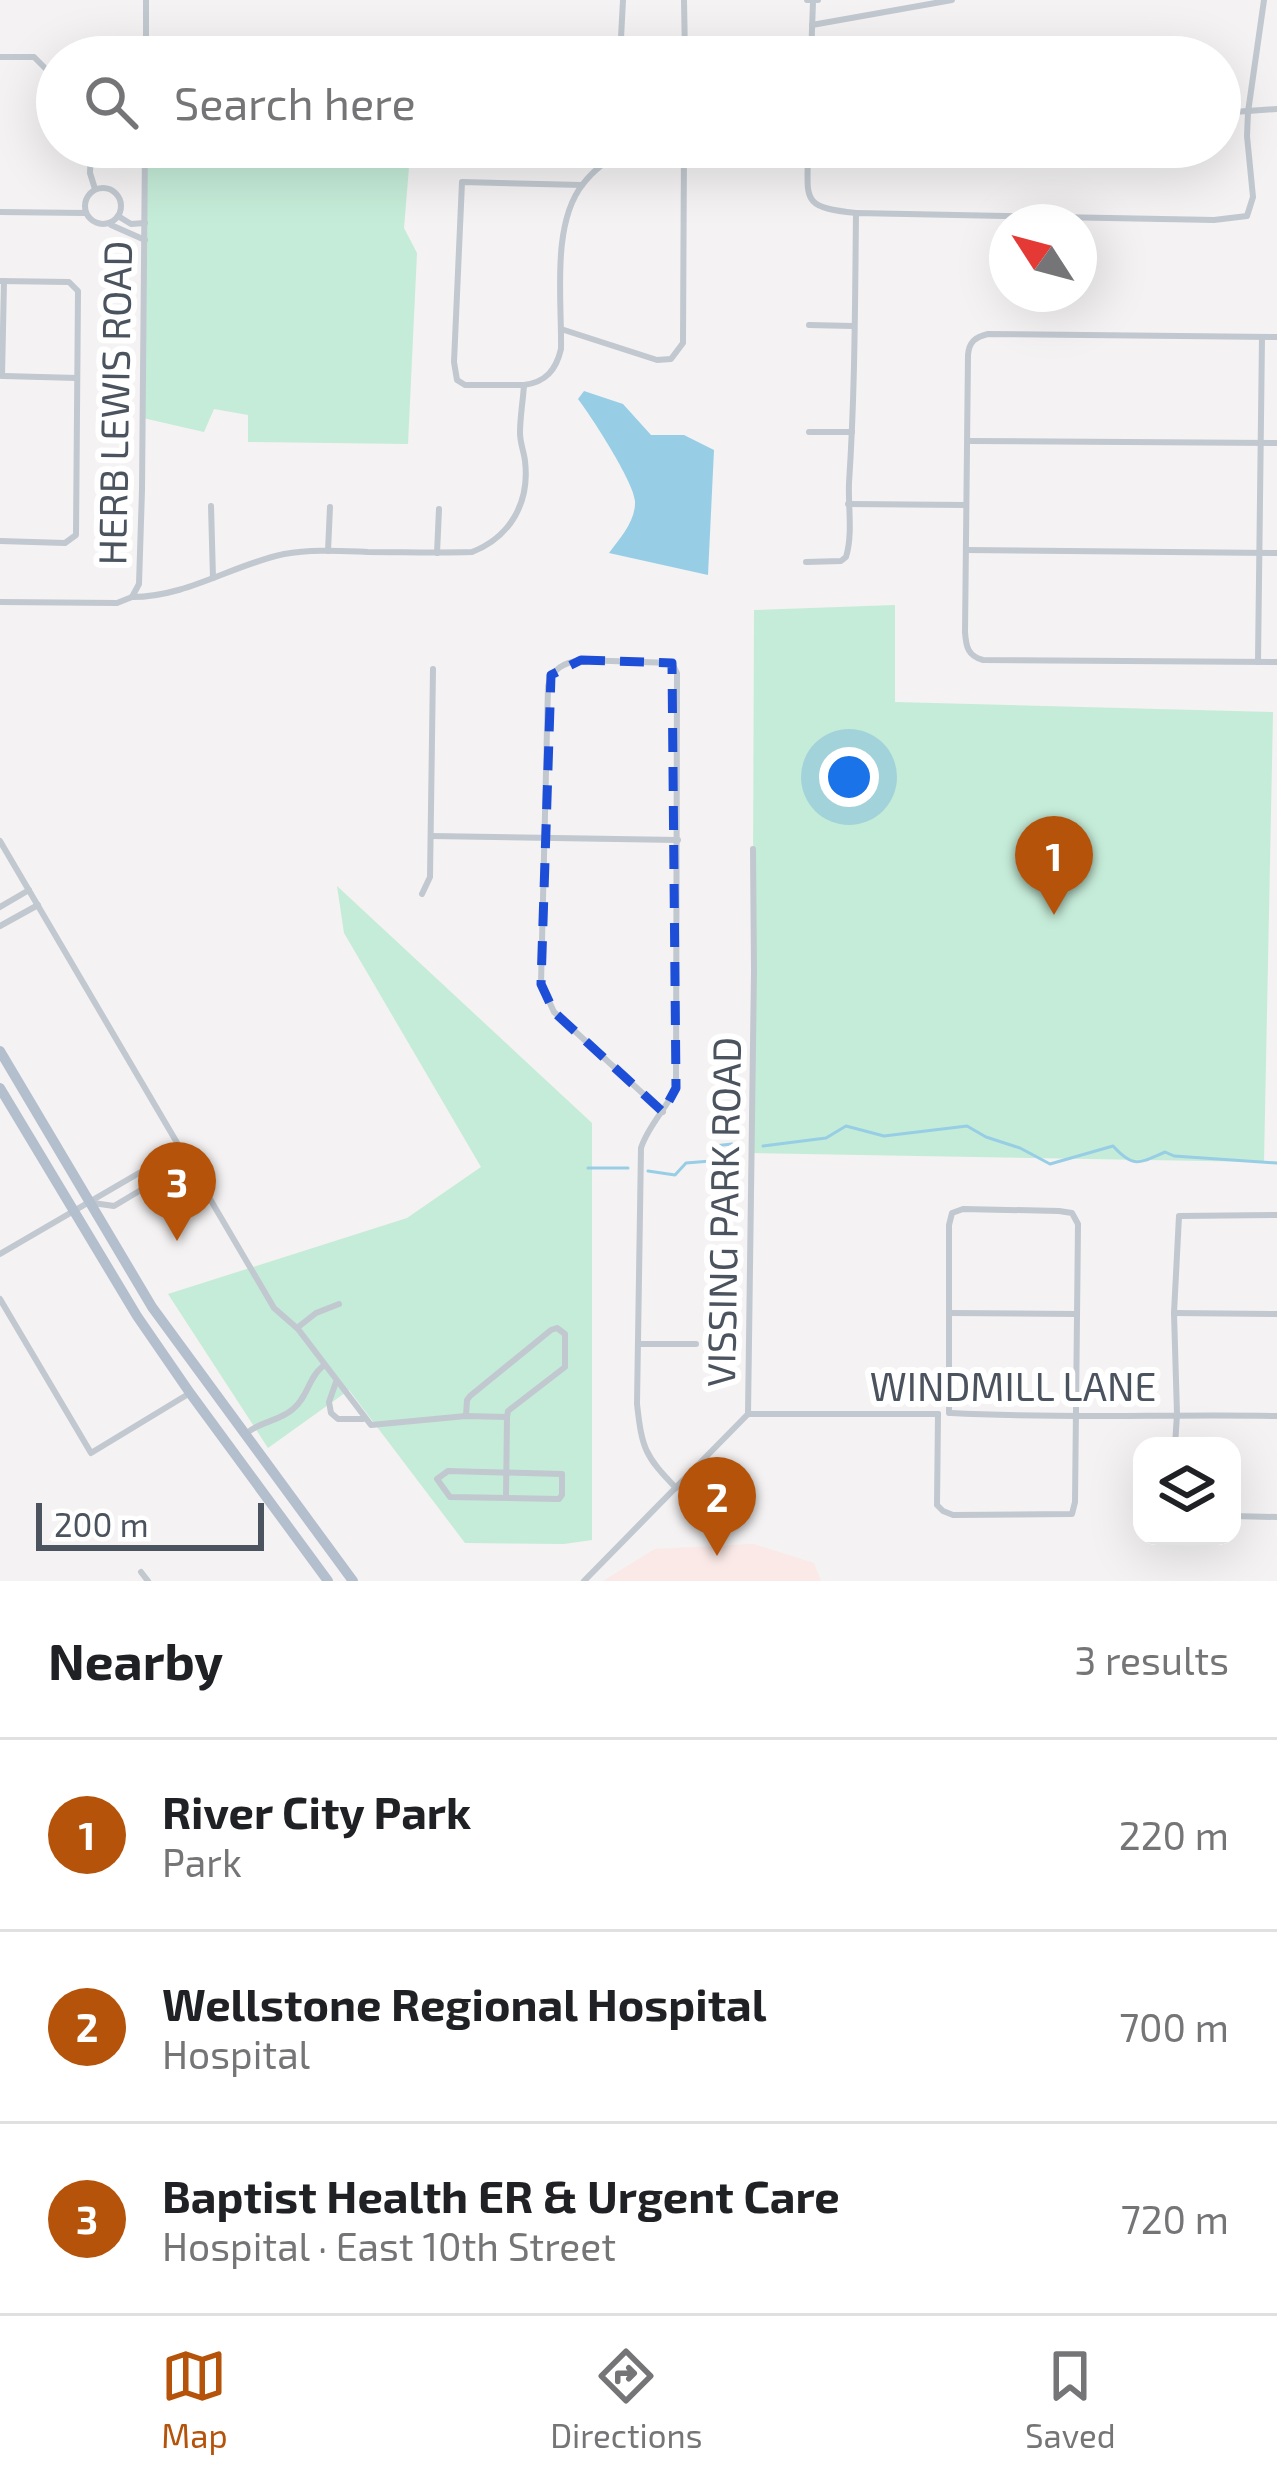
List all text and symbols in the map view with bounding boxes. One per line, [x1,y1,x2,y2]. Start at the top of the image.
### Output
search box [36,36,1241,168]
icon: search [78,69,144,135]
text: Search here [174,75,416,129]
north arrow [989,204,1097,312]
street label: HERB LEWIS ROAD [87,240,140,566]
your location [819,747,879,807]
pin: 1 [1015,816,1093,915]
street label: VISSING PARK ROAD [696,1037,749,1387]
pin: 3 [138,1142,216,1241]
street label: WINDMILL LANE [870,1362,1156,1409]
map controls [1133,1437,1241,1545]
button: layers [1133,1437,1241,1545]
pin: 2 [678,1457,756,1556]
scale bar [36,1497,264,1550]
text: 200 m [54,1504,149,1544]
text: Nearby [48,1629,223,1690]
text: 3 results [1075,1636,1229,1683]
text: River City Park [162,1784,471,1838]
text: 1 [79,1811,95,1858]
text: 220 m [1119,1811,1229,1858]
text: Park [162,1838,242,1885]
text: Wellstone Regional Hospital [162,1976,767,2030]
text: 2 [76,2003,98,2050]
text: 700 m [1119,2003,1229,2050]
text: Hospital [162,2030,310,2077]
text: Baptist Health ER & Urgent Care [162,2168,840,2222]
text: 3 [76,2195,98,2242]
text: 720 m [1121,2195,1229,2242]
text: Hospital · East 10th Street [162,2222,616,2269]
tab: Map [161,2343,228,2455]
tab: Directions [550,2343,702,2455]
tab: Saved [1025,2343,1116,2455]

